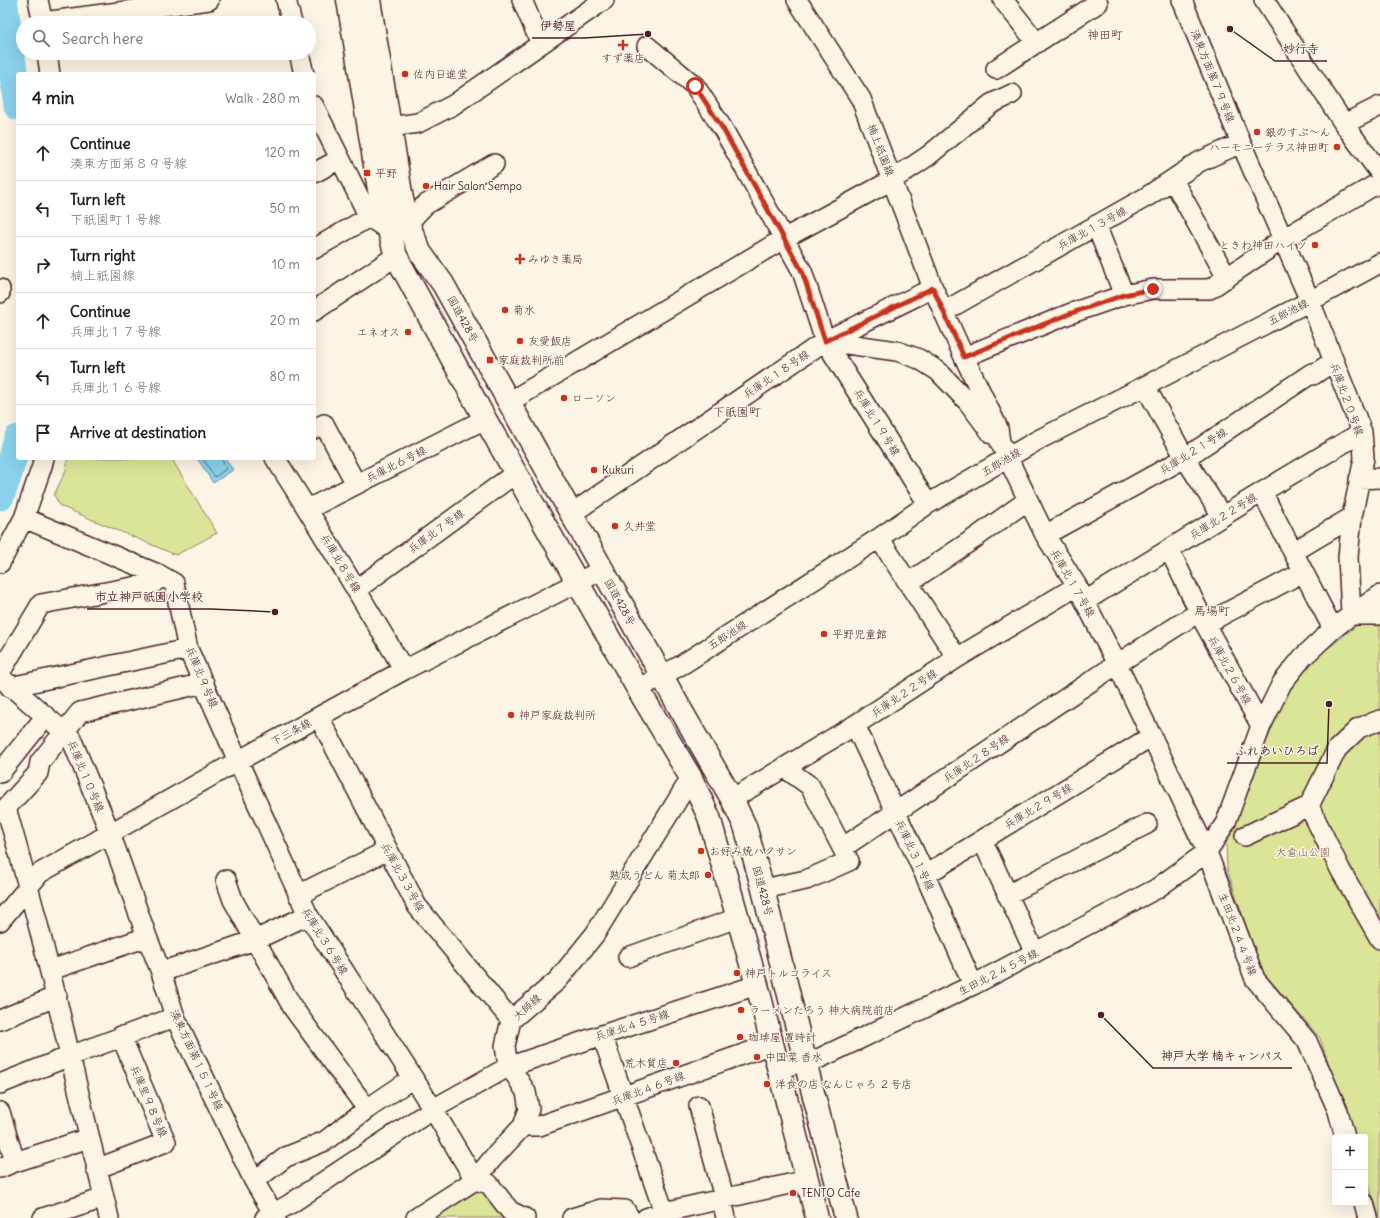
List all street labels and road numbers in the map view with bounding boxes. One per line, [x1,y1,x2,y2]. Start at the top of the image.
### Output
street label: 湊東方面第７９号線 [1188,27,1238,125]
street label: 楠上祇園線 [865,122,897,178]
street label: 兵庫北１３号線 [1055,203,1129,253]
street label: 国道428号 [444,293,482,345]
street label: 五郎池線 [1265,296,1311,328]
street label: 兵庫北１８号線 [740,347,812,401]
street label: 兵庫北２０号線 [1327,360,1367,438]
street label: 兵庫北１９号線 [851,386,903,458]
street label: 兵庫北２１号線 [1157,425,1229,477]
street label: 兵庫北６号線 [363,443,429,485]
street label: 五郎池線 [979,445,1023,479]
street label: 兵庫北２２号線 [1187,490,1259,542]
street label: 兵庫北７号線 [405,506,467,556]
street label: 兵庫北８号線 [318,531,364,595]
street label: 兵庫北１７号線 [1048,546,1098,620]
street label: 国道428号 [601,576,639,628]
street label: 五郎池線 [705,617,749,653]
street label: 兵庫北２６号線 [1205,633,1255,707]
street label: 兵庫北９号線 [183,644,221,710]
street label: 兵庫北２２号線 [868,666,940,720]
street label: 下三条線 [268,715,314,749]
street label: 兵庫北２８号線 [940,731,1012,785]
street label: 兵庫北１０号線 [65,738,107,814]
street label: 兵庫北２９号線 [1001,780,1075,832]
street label: 兵庫北３１号線 [892,817,938,893]
street label: 兵庫北３３号線 [378,840,428,914]
street label: 国道428号 [750,864,776,918]
street label: 生田北２４４号線 [1216,890,1260,978]
street label: 兵庫北３６号線 [299,905,351,977]
street label: 生田北２４５号線 [956,946,1040,998]
street label: 大師線 [510,991,544,1023]
street label: 兵庫北４５号線 [593,1006,671,1044]
street label: 湊東方面第１５１号線 [167,1007,227,1113]
street label: 兵庫里９８号線 [128,1063,170,1139]
street label: 兵庫北４６号線 [609,1068,687,1108]

